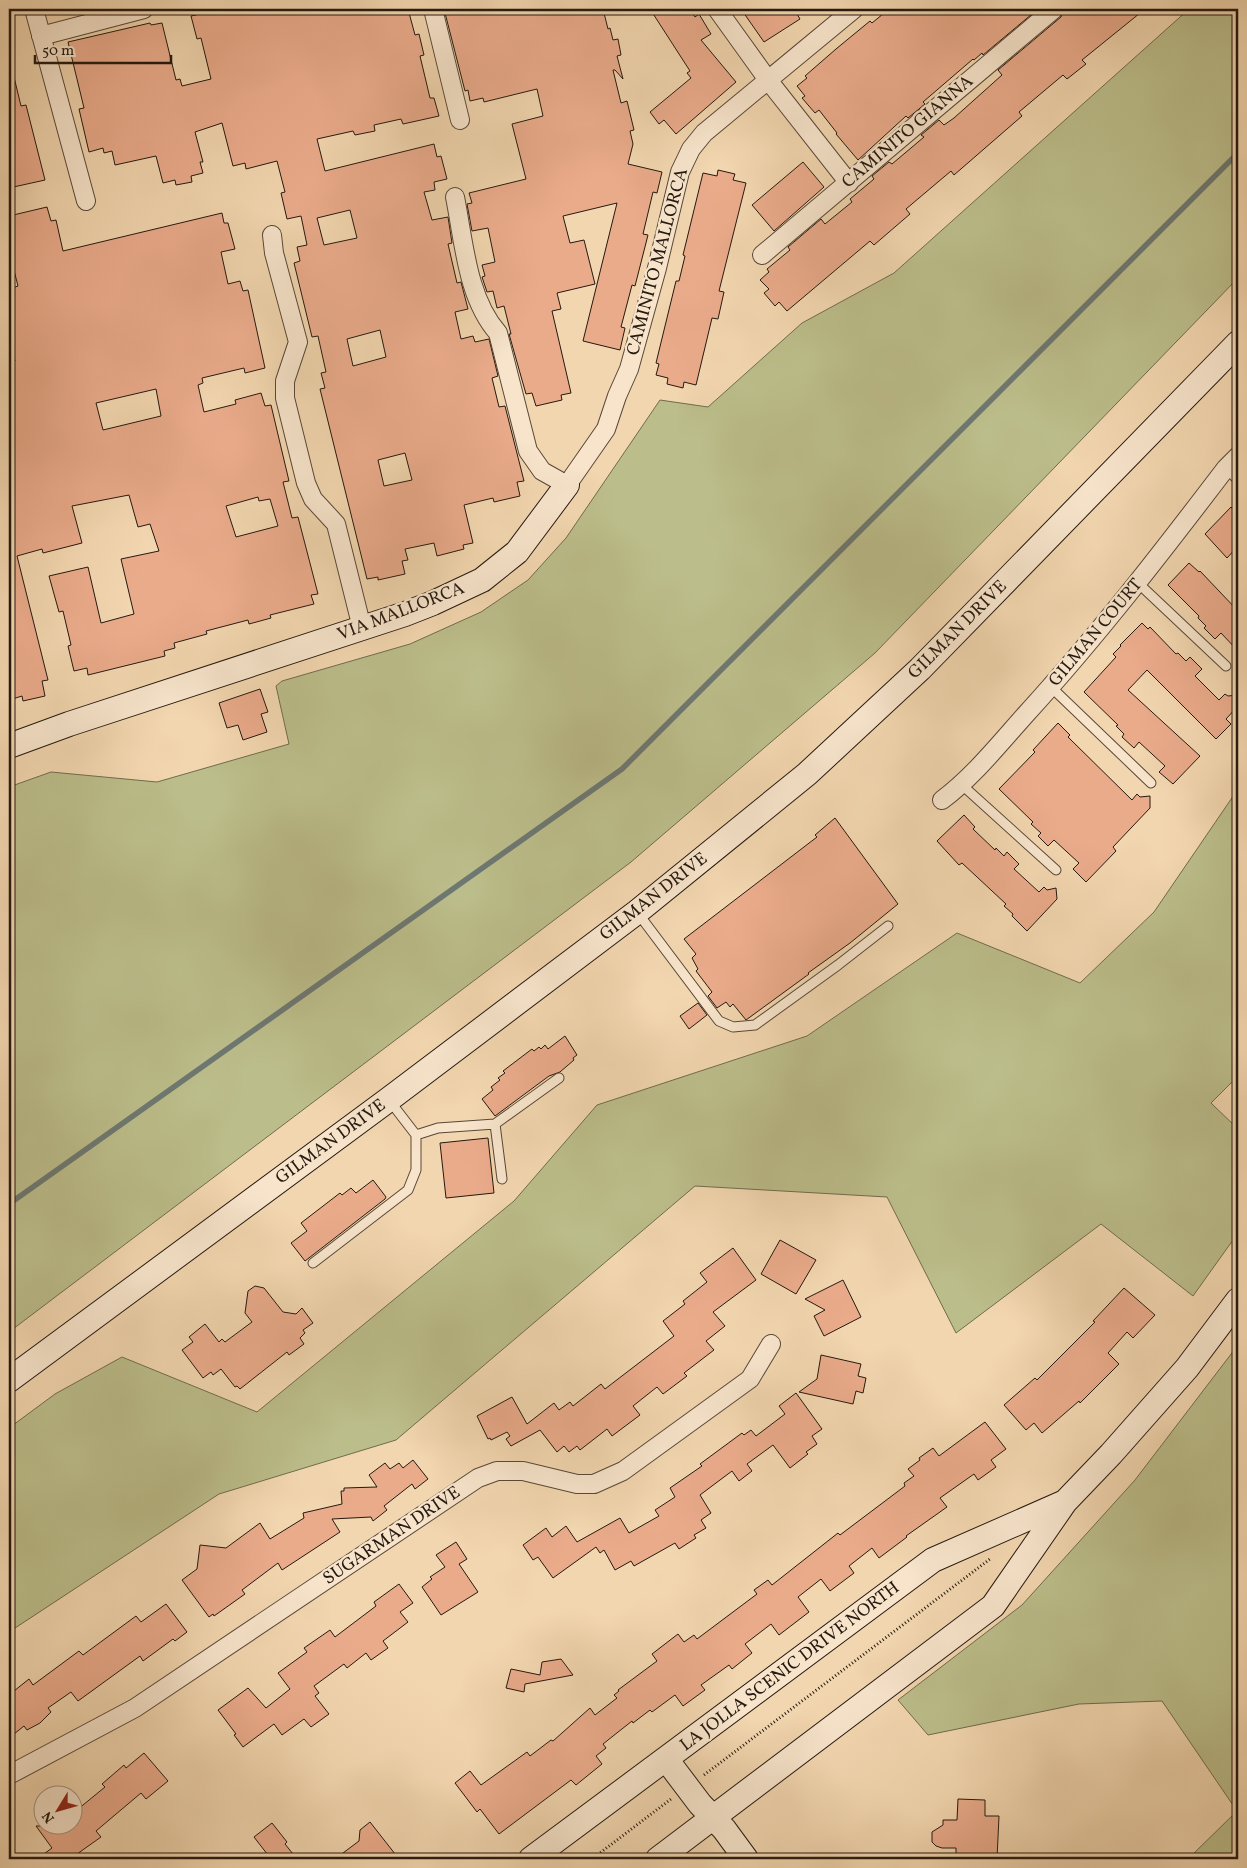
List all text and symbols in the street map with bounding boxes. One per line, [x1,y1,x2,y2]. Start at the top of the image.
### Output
scale bar [35,32,171,64]
text: 50 m [42,41,74,62]
street label: CAMINITO GIANNA [837,69,979,195]
street label: CAMINITO MALLORCA [621,165,695,358]
street label: GILMAN COURT [1043,573,1149,692]
street label: GILMAN DRIVE [903,575,1013,685]
street label: VIA MALLORCA [334,576,468,648]
street label: GILMAN DRIVE [595,847,713,947]
street label: GILMAN DRIVE [271,1093,391,1191]
street label: SUGARMAN DRIVE [318,1481,466,1591]
street label: LA JOLLA SCENIC DRIVE NORTH [675,1576,905,1758]
north arrow [32,1786,82,1836]
text: N [38,1807,59,1827]

